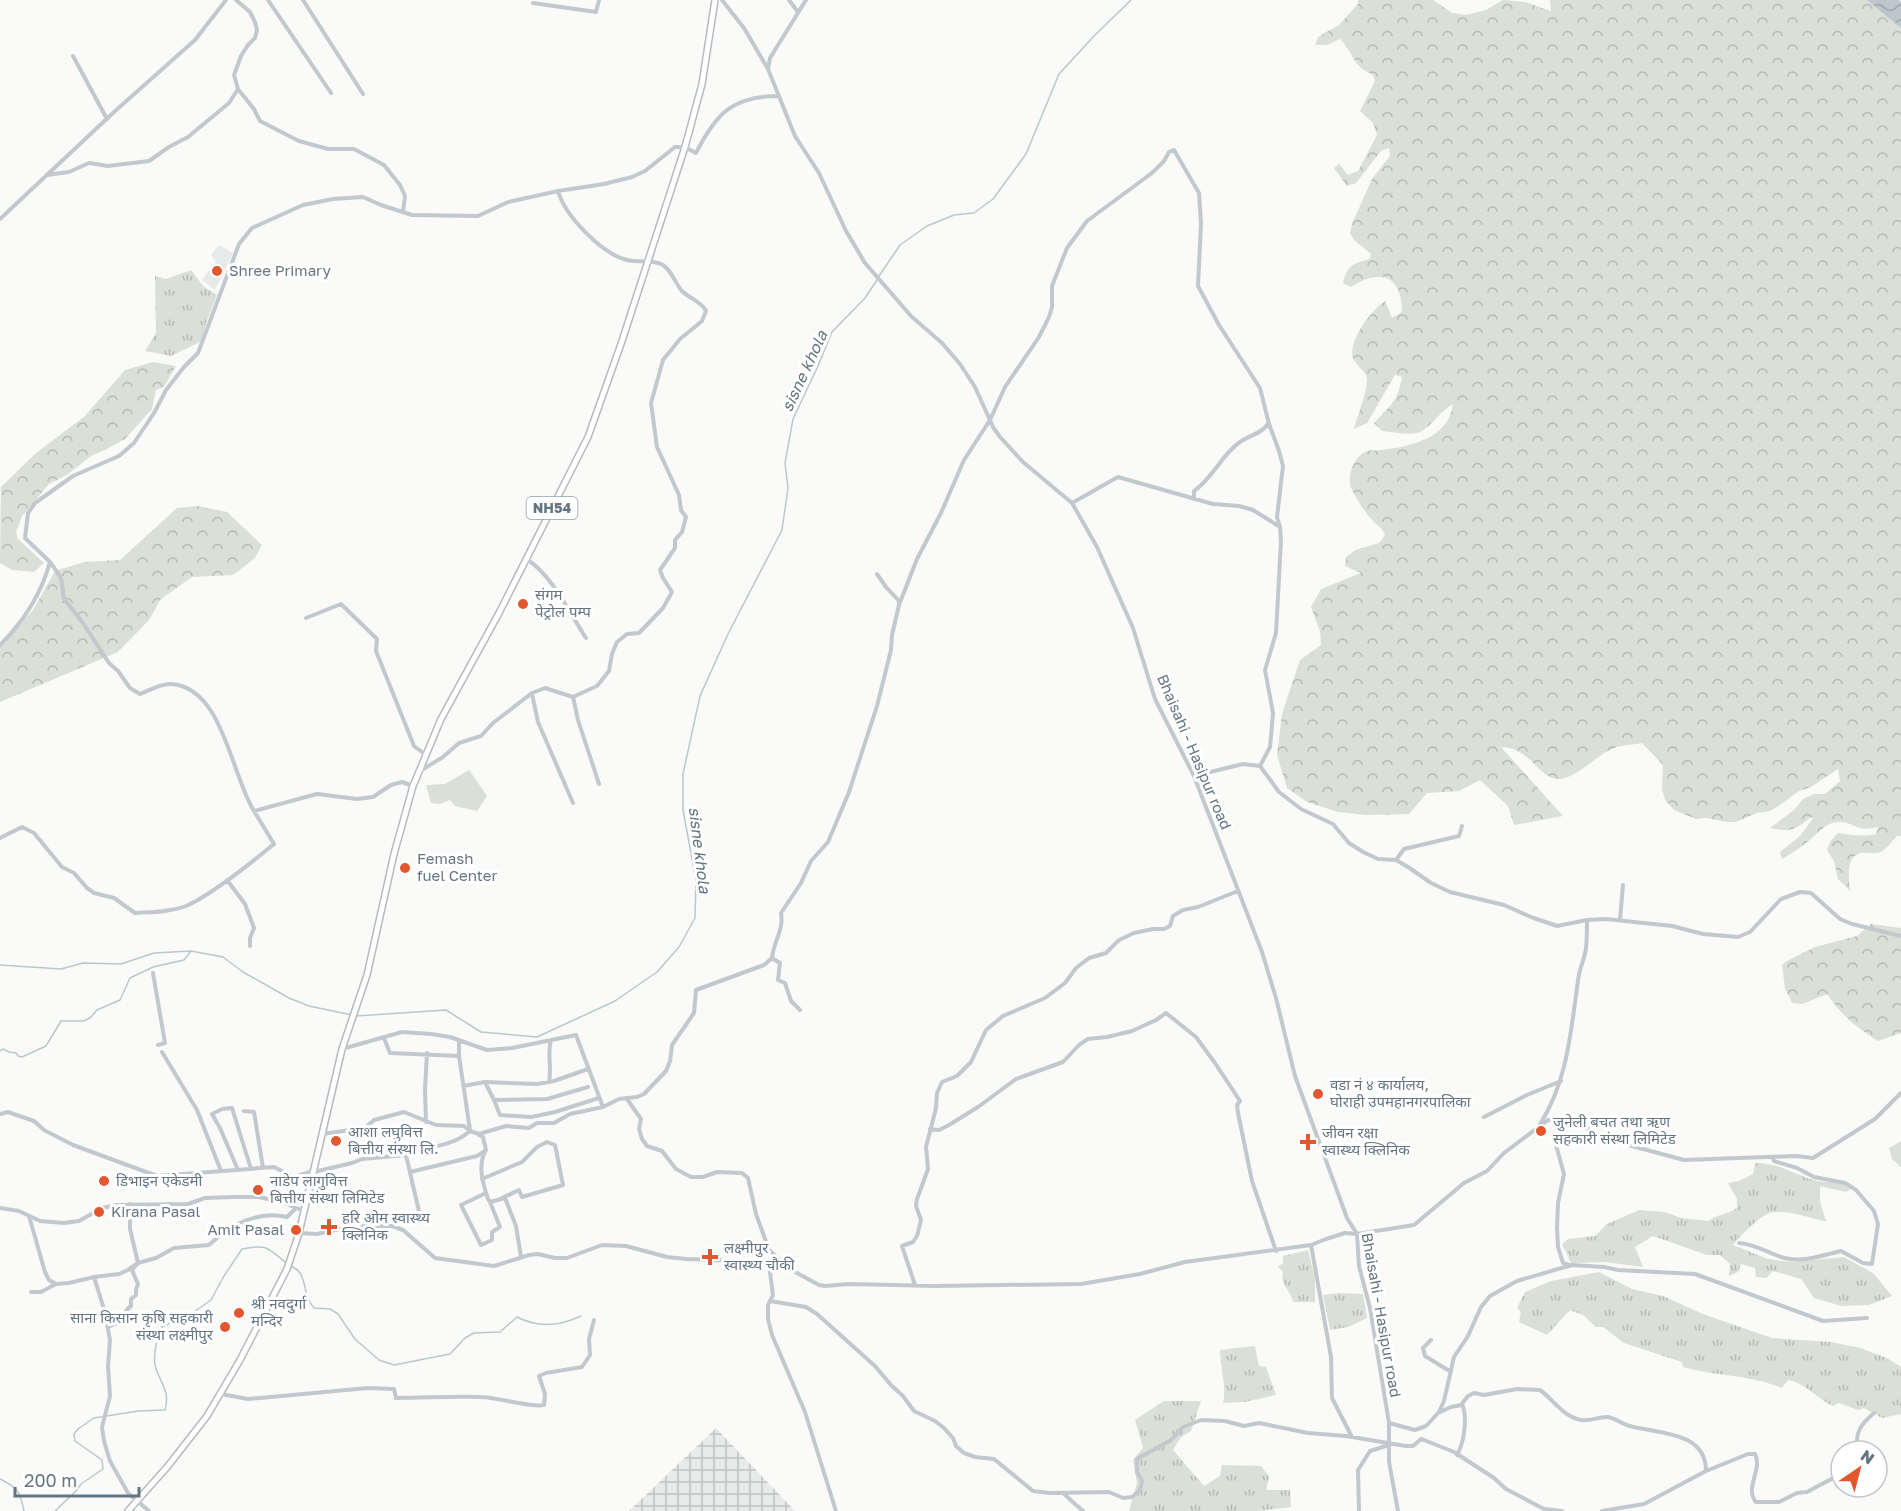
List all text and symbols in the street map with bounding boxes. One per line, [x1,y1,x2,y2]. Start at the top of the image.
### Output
place label: Shree Primary [229,261,331,279]
marker: Shree Primary [210,264,224,278]
water label: sisne khola [777,326,832,415]
road number: NH54 [526,497,578,519]
place label: संगम पेट्रोल पम्प [535,585,591,621]
marker: संगम पेट्रोल पम्प [516,597,530,611]
street label: Bhaisahi - Hasipur road [1154,671,1236,832]
water label: sisne khola [685,806,715,895]
place label: Femash fuel Center [417,849,497,884]
marker: Femash fuel Center [398,861,412,875]
place label: वडा नं ४ कार्यालय, घोराही उपमहानगरपालिका [1330,1075,1472,1110]
marker: वडा नं ४ कार्यालय, घोराही उपमहानगरपालिका [1311,1087,1325,1101]
place label: जुनेली बचत तथा ऋण सहकारी संस्था लिमिटेड [1553,1112,1677,1147]
place label: आशा लघुवित्त बित्तीय संस्था लि. [348,1122,439,1157]
place label: जीवन रक्षा स्वास्थ्य क्लिनिक [1322,1123,1410,1158]
marker: जुनेली बचत तथा ऋण सहकारी संस्था लिमिटेड [1534,1124,1548,1138]
marker: जीवन रक्षा स्वास्थ्य क्लिनिक [1299,1133,1317,1151]
marker: आशा लघुवित्त बित्तीय संस्था लि. [329,1134,343,1148]
place label: डिभाइन एकेडमी [116,1171,204,1189]
place label: नाडेप लागुवित्त बित्तीय संस्था लिमिटेड [270,1171,386,1206]
marker: डिभाइन एकेडमी [97,1174,111,1188]
marker: नाडेप लागुवित्त बित्तीय संस्था लिमिटेड [251,1183,265,1197]
place label: Kirana Pasal [111,1202,201,1220]
marker: Kirana Pasal [92,1205,106,1219]
place label: हरि ओम स्वास्थ्य क्लिनिक [342,1208,430,1243]
marker: हरि ओम स्वास्थ्य क्लिनिक [320,1218,338,1236]
place label: Amit Pasal [208,1220,284,1238]
marker: Amit Pasal [289,1223,303,1237]
street label: Bhaisahi - Hasipur road [1359,1231,1405,1399]
place label: लक्ष्मीपुर स्वास्थ्य चौकी [724,1238,796,1273]
marker: लक्ष्मीपुर स्वास्थ्य चौकी [701,1248,719,1266]
place label: श्री नवदुर्गा मन्दिर [251,1294,307,1329]
marker: श्री नवदुर्गा मन्दिर [232,1306,246,1320]
place label: साना किसान कृषि सहकारी संस्था लक्ष्मीपुर [70,1308,214,1345]
marker: साना किसान कृषि सहकारी संस्था लक्ष्मीपुर [218,1320,232,1334]
north arrow [1829,1439,1889,1499]
text: N [1857,1445,1878,1468]
scale bar [15,1460,140,1498]
text: 200 m [24,1469,77,1491]

